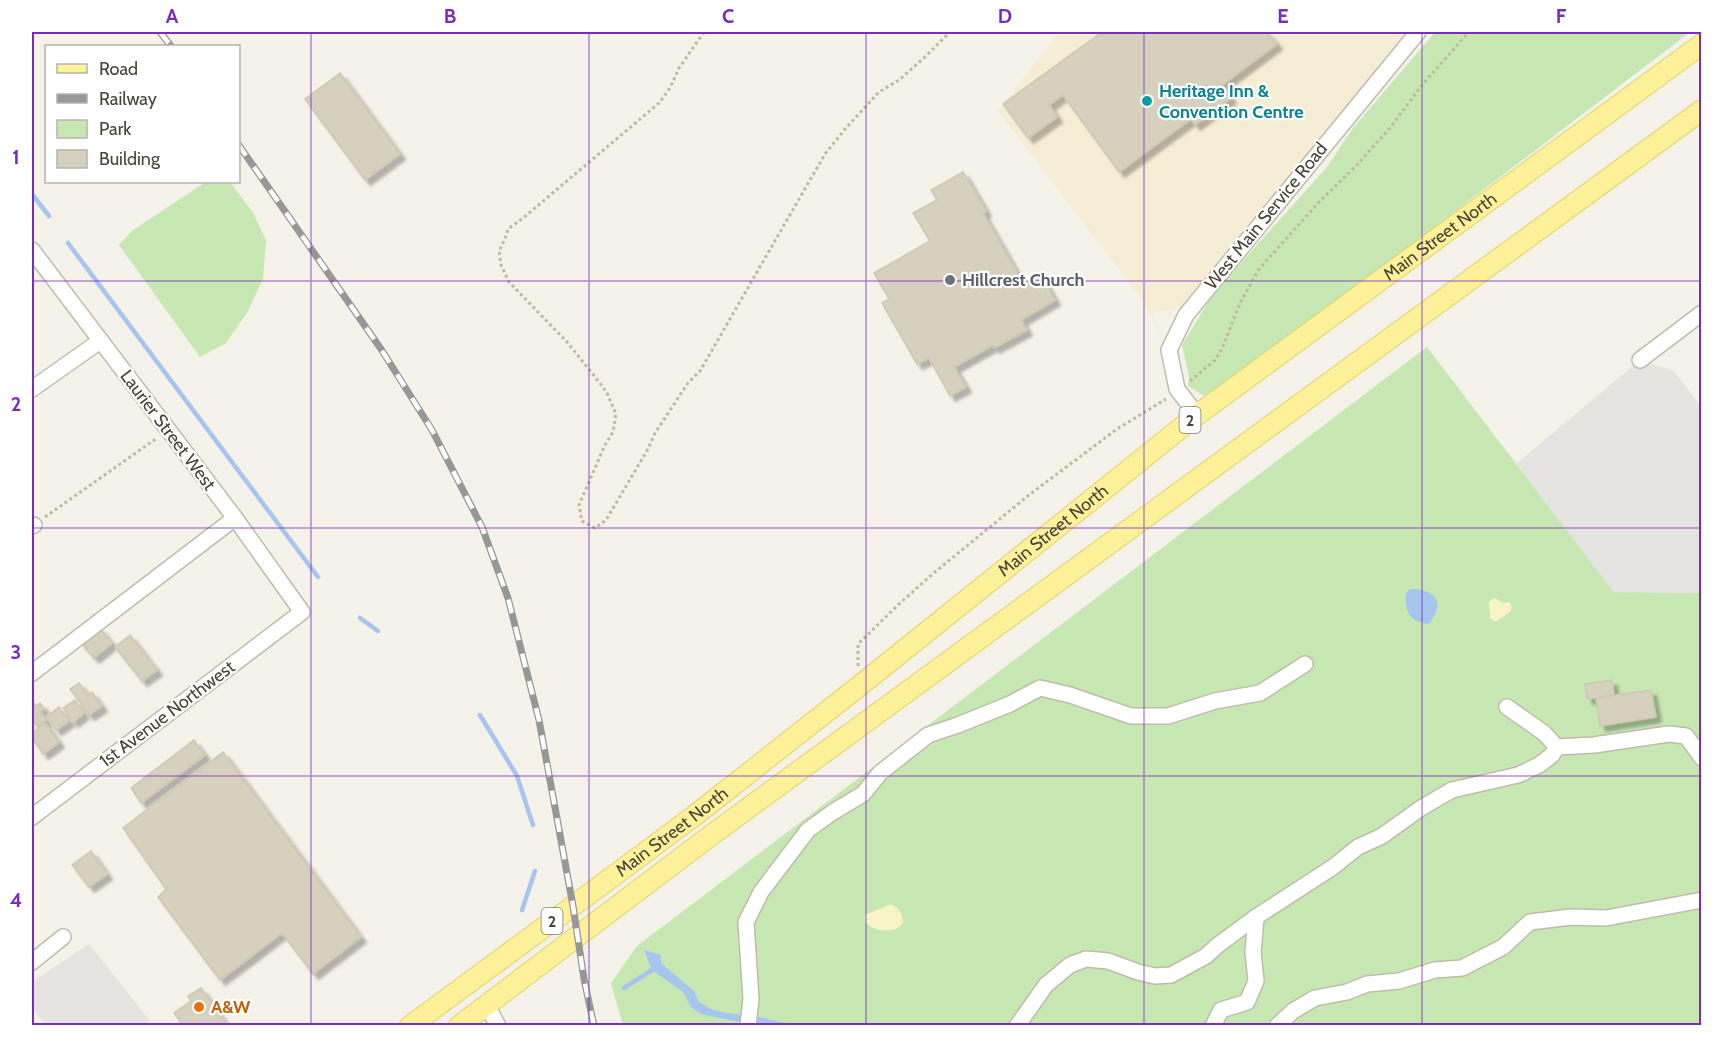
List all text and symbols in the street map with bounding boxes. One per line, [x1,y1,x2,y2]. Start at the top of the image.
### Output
text: A [166,4,179,28]
text: B [444,4,456,28]
text: C [722,4,734,28]
text: D [998,4,1012,28]
text: E [1277,4,1289,28]
text: F [1556,4,1567,28]
legend [45,45,240,183]
text: Road [99,58,138,80]
place label: Heritage Inn & Convention Centre [1159,80,1303,123]
text: Railway [99,88,157,110]
marker: Heritage Inn & Convention Centre [1140,94,1154,108]
text: Park [99,118,132,140]
street label: West Main Service Road [1200,138,1332,294]
text: 1 [12,145,20,169]
text: Building [99,148,161,170]
street label: Main Street North [1379,188,1501,285]
place label: Hillcrest Church [962,269,1084,291]
marker: Hillcrest Church [943,273,957,287]
street label: Laurier Street West [116,366,220,494]
text: 2 [11,392,21,416]
road number: 2 [1180,407,1200,433]
street label: Main Street North [993,480,1113,581]
text: 3 [11,640,21,664]
street label: 1st Avenue Northwest [95,656,239,772]
street label: Main Street North [611,782,733,881]
text: 4 [10,888,22,912]
road number: 2 [542,908,562,934]
place label: A&W [211,996,251,1018]
marker: A&W [192,1000,206,1014]

